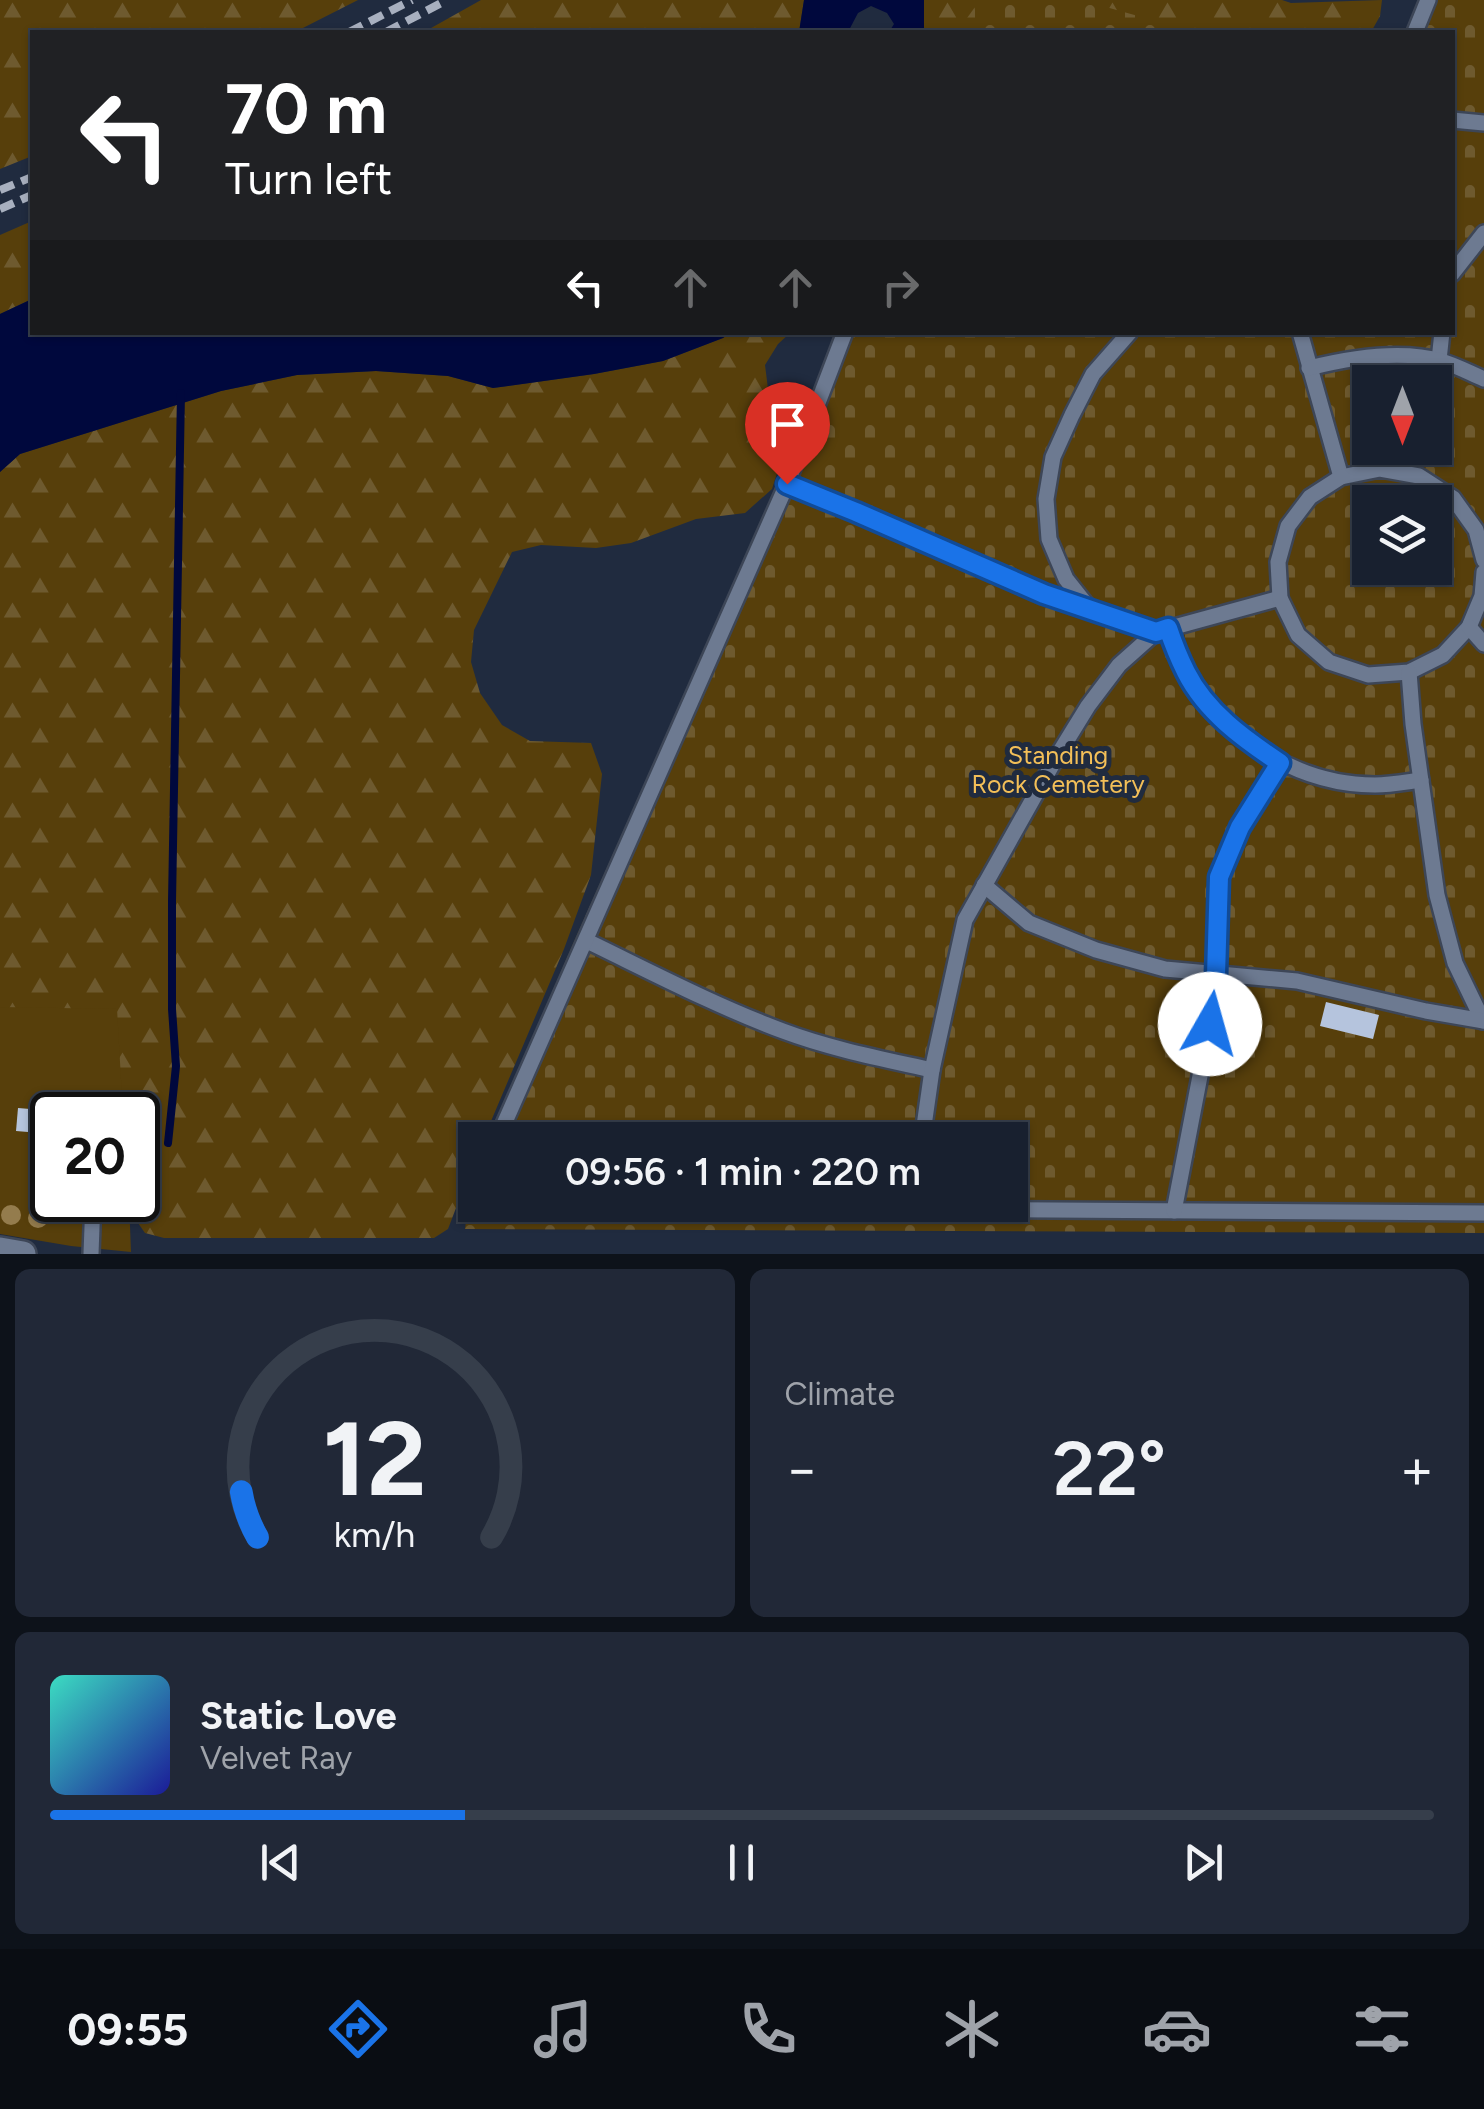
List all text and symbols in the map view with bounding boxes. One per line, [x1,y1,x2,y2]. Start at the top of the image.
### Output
text: 70 m [225,66,387,151]
icon: left [60,70,190,200]
text: Turn left [225,151,392,205]
icon: left [558,260,613,315]
icon: ahead [663,260,718,315]
icon: ahead [768,260,823,315]
icon: right [873,260,928,315]
north arrow [1352,365,1452,465]
map controls [1352,365,1452,585]
pin [745,382,830,485]
icon: arrive [760,397,815,452]
button: layers [1352,485,1452,585]
park label: Standing Rock Cemetery [971,740,1145,799]
position arrow [1158,972,1262,1076]
speed limit sign: 20 [30,1092,160,1222]
text: 09:56 · 1 min · 220 m [565,1149,921,1195]
text: Climate [785,1375,895,1413]
text: 12 [323,1396,427,1521]
text: 22° [1052,1424,1166,1514]
text: − [785,1436,819,1502]
text: + [1400,1436,1434,1502]
text: km/h [334,1513,416,1556]
text: Static Love [200,1693,397,1739]
text: Velvet Ray [200,1739,352,1777]
icon: previous [253,1835,308,1890]
icon: pause [714,1835,769,1890]
icon: next [1176,1835,1231,1890]
icon: directions [323,1994,393,2064]
icon: music [528,1994,598,2064]
icon: phone [733,1994,803,2064]
icon: climate [937,1994,1007,2064]
icon: car [1142,1994,1212,2064]
icon: filters [1347,1994,1417,2064]
text: 09:55 [67,2002,188,2056]

